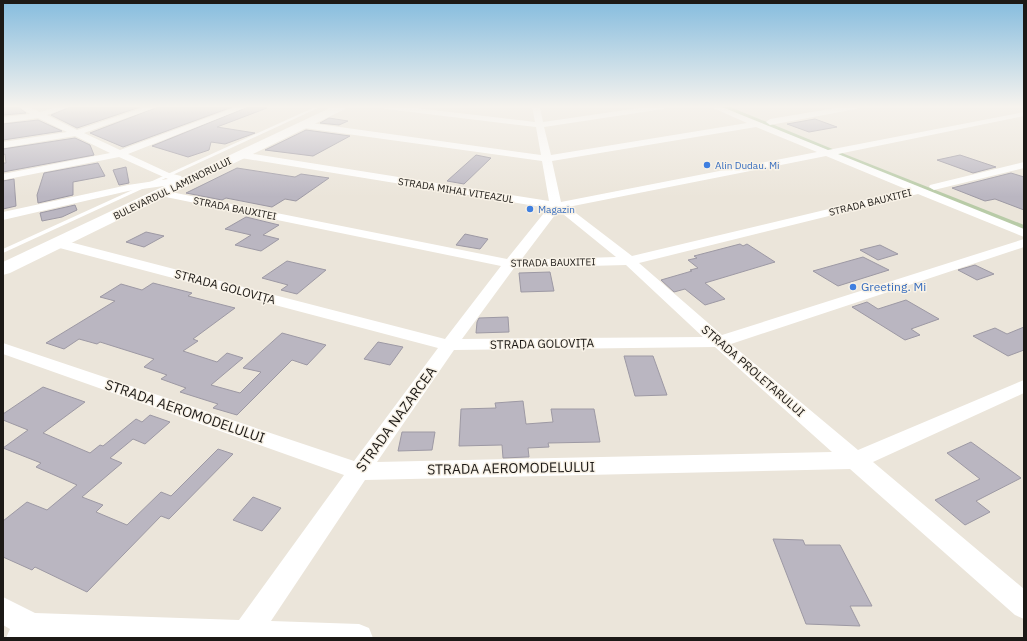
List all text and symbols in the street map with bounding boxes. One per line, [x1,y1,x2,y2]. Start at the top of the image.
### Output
street label: BULEVARDUL LAMINORULUI [111,154,233,223]
place label: Alin Dudau. Mi [715,159,780,172]
marker: Alin Dudau. Mi [702,160,712,170]
street label: STRADA MIHAI VITEAZUL [397,175,515,206]
street label: STRADA BAUXITEI [827,186,913,219]
street label: STRADA BAUXITEI [192,194,278,223]
place label: Magazin [538,203,575,216]
marker: Magazin [525,204,535,214]
street label: STRADA BAUXITEI [511,255,595,270]
street label: STRADA GOLOVIȚA [173,266,278,307]
place label: Greeting. Mi [861,279,926,294]
marker: Greeting. Mi [848,282,858,292]
street label: STRADA PROLETARULUI [699,322,808,420]
street label: STRADA GOLOVIȚA [490,335,594,352]
street label: STRADA NAZARCEA [352,363,440,475]
street label: STRADA AEROMODELULUI [103,375,267,447]
street label: STRADA AEROMODELULUI [427,458,595,478]

